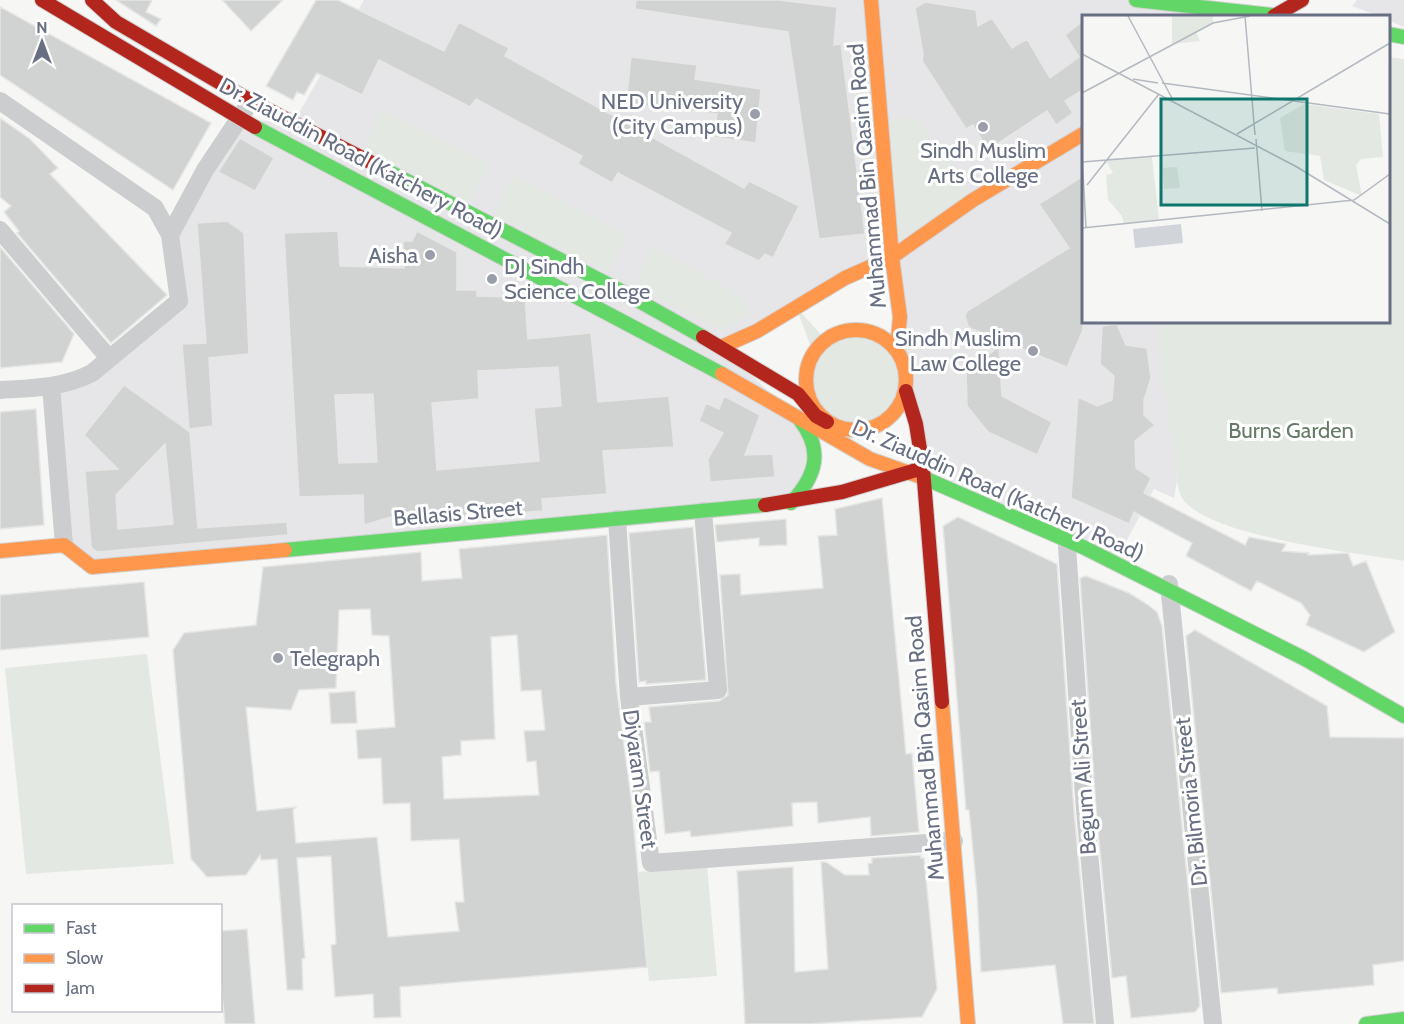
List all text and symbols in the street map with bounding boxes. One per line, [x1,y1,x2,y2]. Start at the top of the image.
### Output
north arrow [12,12,72,72]
inset map [1082,15,1389,322]
text: N [36,18,48,37]
street label: Muhammad Bin Qasim Road [842,42,892,310]
street label: Dr. Ziauddin Road (Katchery Road) [215,72,507,244]
place label: NED University (City Campus) [601,88,743,140]
marker: NED University (City Campus) [748,107,762,121]
marker: Sindh Muslim Arts College [976,120,990,134]
place label: Sindh Muslim Arts College [920,137,1046,189]
place label: Aisha [368,242,418,269]
marker: Aisha [423,248,437,262]
place label: DJ Sindh Science College [504,253,650,305]
marker: DJ Sindh Science College [485,272,499,286]
place label: Sindh Muslim Law College [895,325,1021,377]
marker: Sindh Muslim Law College [1026,344,1040,358]
street label: Dr. Ziauddin Road (Katchery Road) [848,413,1148,567]
park label: Burns Garden [1228,417,1354,444]
street label: Bellasis Street [392,494,524,532]
street label: Muhammad Bin Qasim Road [900,614,950,882]
place label: Telegraph [290,645,380,672]
marker: Telegraph [271,651,285,665]
street label: Begum Ali Street [1064,698,1102,856]
street label: Diyaram Street [617,708,663,851]
street label: Dr. Bilmoria Street [1169,716,1213,888]
legend [12,904,222,1012]
text: Fast [66,917,97,939]
text: Slow [66,947,103,969]
text: Jam [65,977,95,999]

